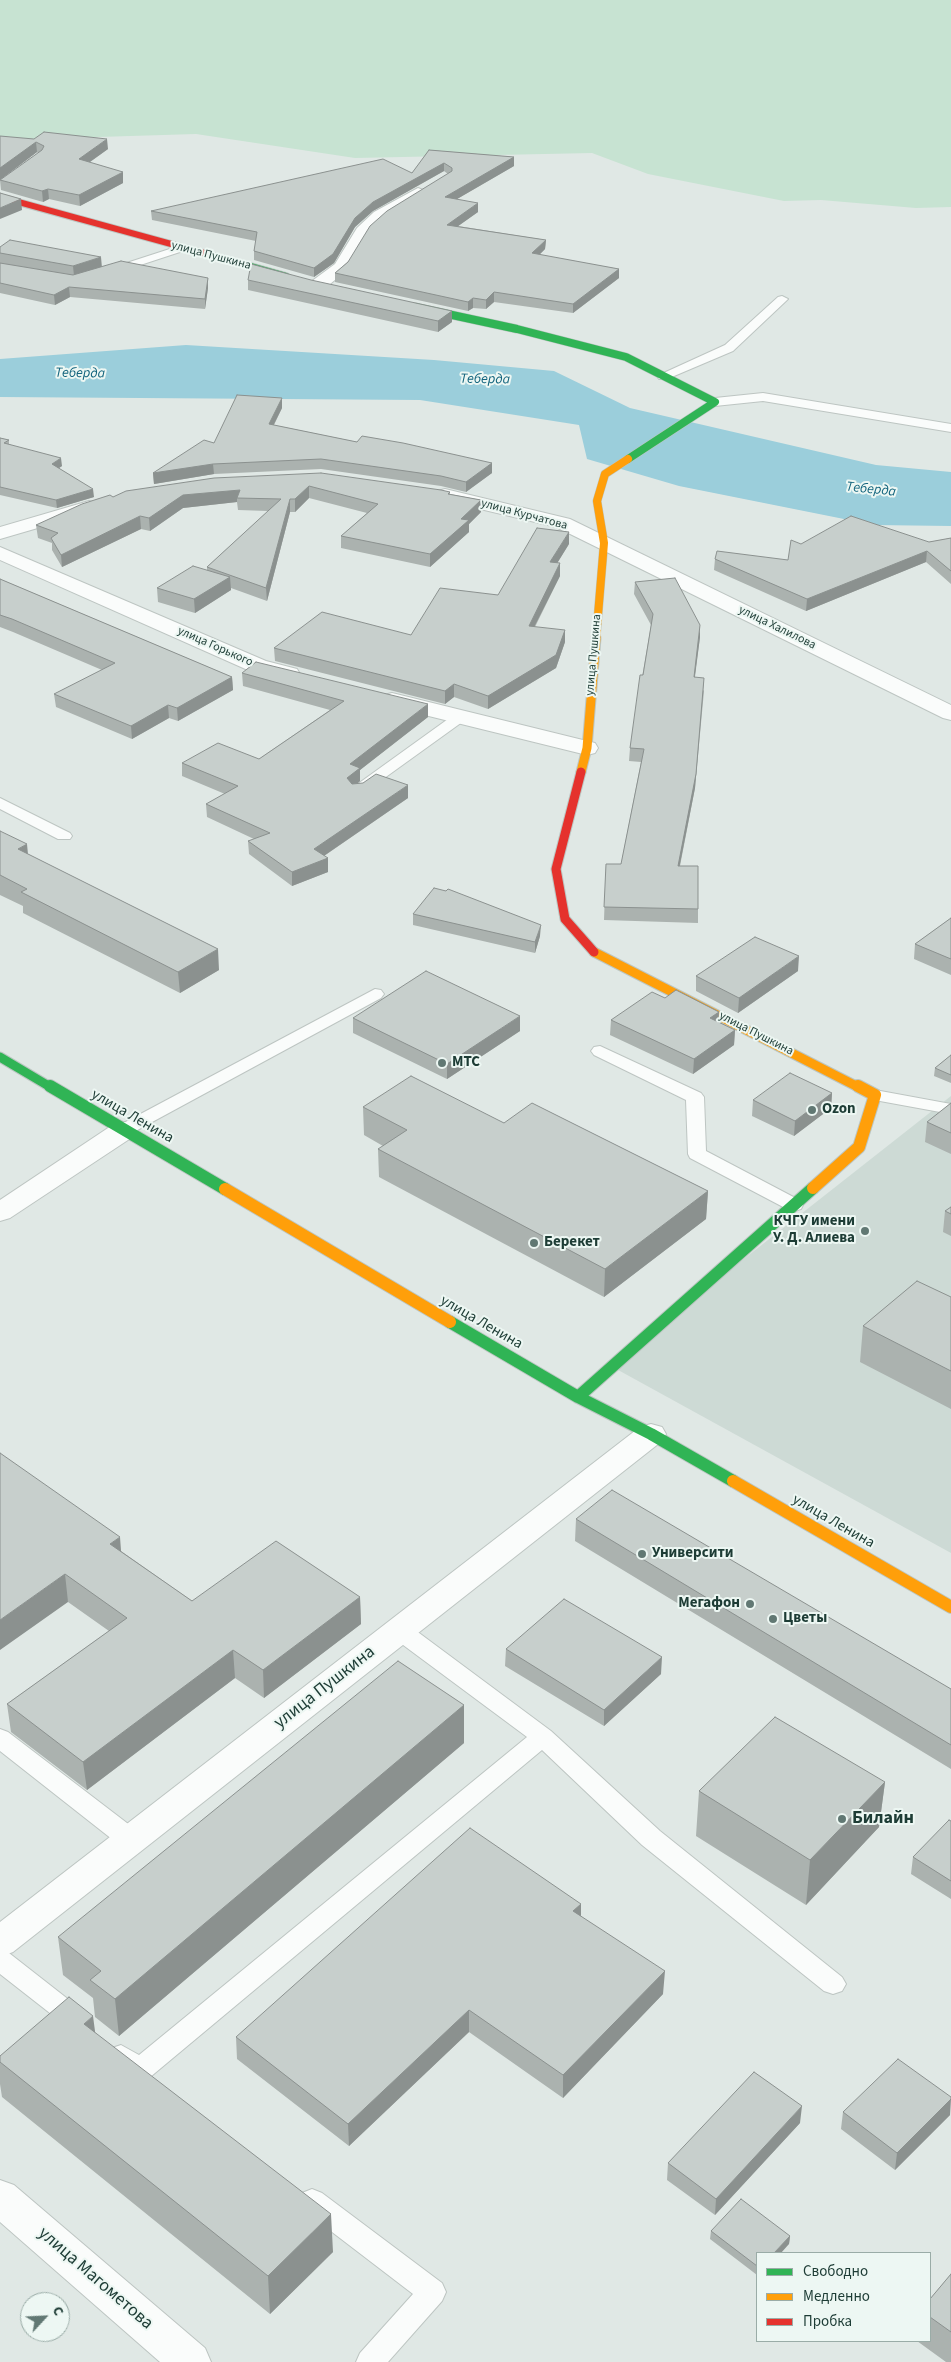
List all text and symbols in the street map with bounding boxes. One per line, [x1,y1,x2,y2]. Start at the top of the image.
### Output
street label: улица Пушкина [170,238,252,274]
water label: Теберда [55,365,105,383]
water label: Теберда [460,371,510,389]
water label: Теберда [845,479,897,501]
street label: улица Курчатова [479,497,569,533]
street label: улица Халилова [736,603,818,653]
street label: улица Пушкина [583,614,605,696]
street label: улица Горького [175,624,255,670]
street label: улица Пушкина [716,1009,796,1059]
place label: МТС [452,1054,480,1072]
marker: МТС [436,1057,448,1069]
street label: улица Ленина [88,1086,176,1148]
place label: Ozon [822,1101,856,1119]
marker: Ozon [806,1104,818,1116]
place label: КЧГУ имени У. Д. Алиева [773,1213,855,1248]
marker: КЧГУ имени У. Д. Алиева [859,1225,871,1237]
place label: Берекет [544,1234,600,1252]
marker: Берекет [528,1237,540,1249]
street label: улица Ленина [437,1292,525,1354]
street label: улица Ленина [789,1491,877,1553]
place label: Университи [652,1545,734,1563]
marker: Университи [636,1548,648,1560]
place label: Мегафон [678,1595,740,1613]
marker: Мегафон [744,1598,756,1610]
place label: Цветы [783,1610,827,1628]
marker: Цветы [767,1613,779,1625]
street label: улица Пушкина [270,1642,380,1734]
place label: Билайн [852,1808,914,1830]
marker: Билайн [836,1813,848,1825]
street label: улица Магометова [33,2223,157,2335]
legend [756,2252,931,2342]
text: Свободно [803,2261,868,2282]
text: Медленно [803,2286,870,2307]
north arrow [20,2292,70,2342]
text: С [47,2303,68,2319]
text: Пробка [803,2311,852,2332]

